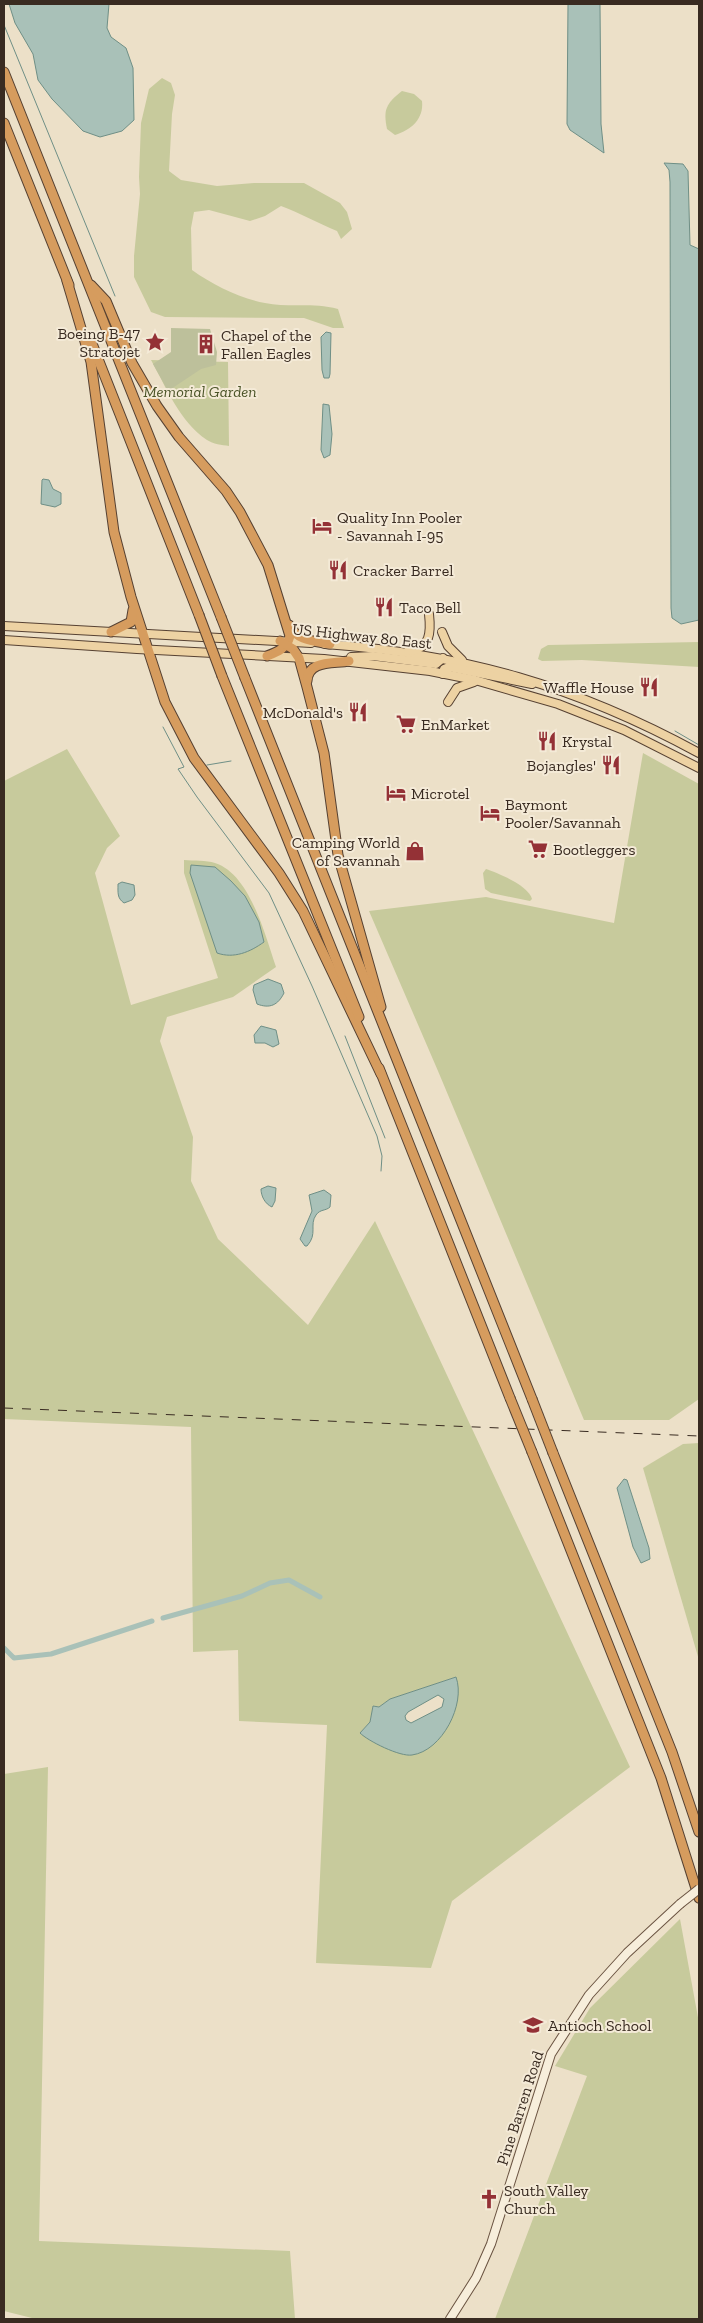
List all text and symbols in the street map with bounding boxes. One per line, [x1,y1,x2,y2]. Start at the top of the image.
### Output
place label: Boeing B-47 Stratojet [57,324,140,361]
place label: Chapel of the Fallen Eagles [221,326,312,363]
place icon: Boeing B-47 Stratojet [144,331,166,353]
building icon: Chapel of the Fallen Eagles [195,333,217,355]
park label: Memorial Garden [143,382,257,401]
place label: Quality Inn Pooler - Savannah I-95 [337,508,463,545]
hotel icon: Quality Inn Pooler - Savannah I-95 [311,515,333,537]
restaurant icon: Cracker Barrel [327,559,349,581]
place label: Cracker Barrel [353,561,453,580]
restaurant icon: Taco Bell [373,596,395,618]
place label: Taco Bell [399,598,461,617]
street label: US Highway 80 East [291,619,433,653]
restaurant icon: Waffle House [638,676,660,698]
place label: Waffle House [544,678,634,697]
restaurant icon: McDonald's [347,701,369,723]
place label: McDonald's [263,703,343,722]
supermarket icon: EnMarket [395,713,417,735]
place label: EnMarket [421,715,489,734]
restaurant icon: Krystal [536,730,558,752]
place label: Krystal [562,732,612,751]
restaurant icon: Bojangles' [600,754,622,776]
place label: Bojangles' [527,756,596,775]
hotel icon: Microtel [385,782,407,804]
place label: Microtel [411,784,470,803]
place label: Baymont Pooler/Savannah [505,795,621,832]
hotel icon: Baymont Pooler/Savannah [479,802,501,824]
place label: Camping World of Savannah [292,833,400,870]
supermarket icon: Bootleggers [527,838,549,860]
shop icon: Camping World of Savannah [404,840,426,862]
place label: Bootleggers [553,840,636,859]
school or university icon: Antioch School [522,2014,544,2036]
place label: Antioch School [548,2016,652,2035]
street label: Pine Barren Road [492,2048,548,2168]
place label: South Valley Church [504,2181,589,2218]
church icon: South Valley Church [478,2188,500,2210]

